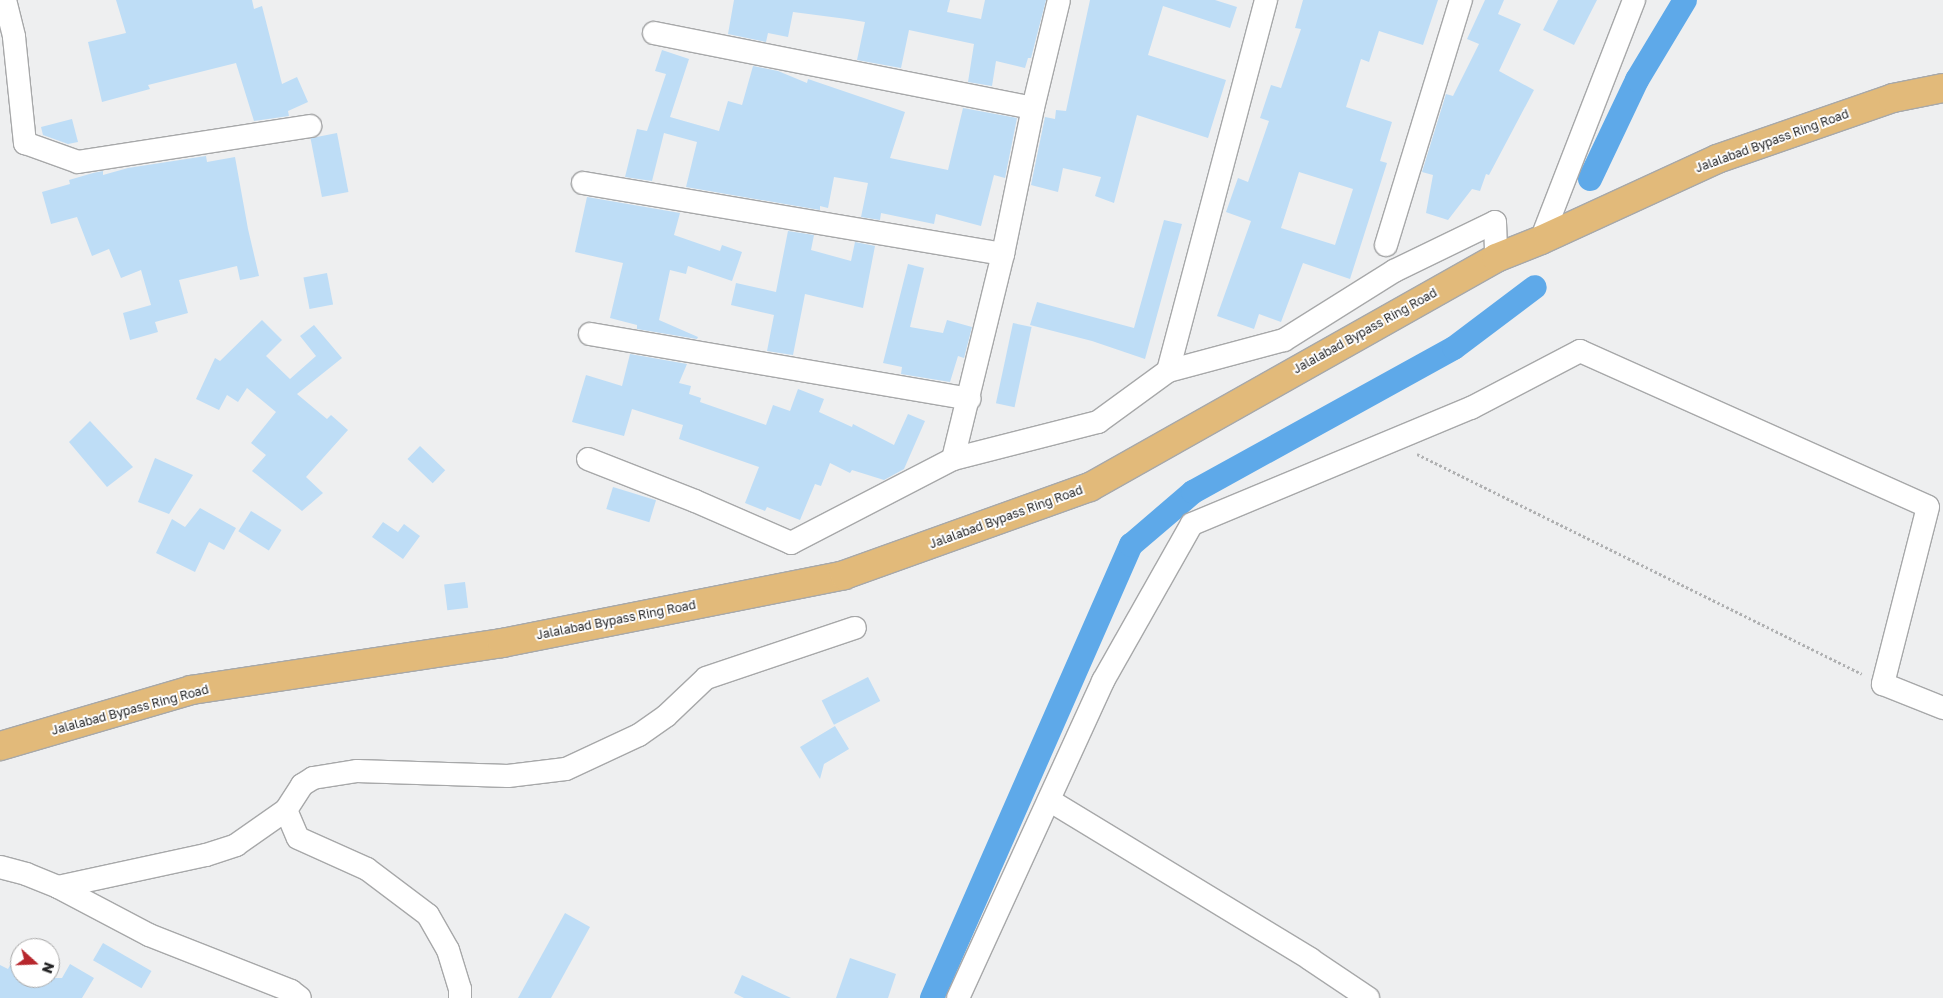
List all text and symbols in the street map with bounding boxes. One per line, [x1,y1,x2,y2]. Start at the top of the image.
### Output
street label: Jalalabad Bypass Ring Road [1693,106,1851,176]
street label: Jalalabad Bypass Ring Road [1291,285,1439,377]
street label: Jalalabad Bypass Ring Road [927,482,1085,552]
street label: Jalalabad Bypass Ring Road [535,597,697,643]
street label: Jalalabad Bypass Ring Road [50,682,210,738]
north arrow [10,938,60,988]
text: N [39,960,58,976]

